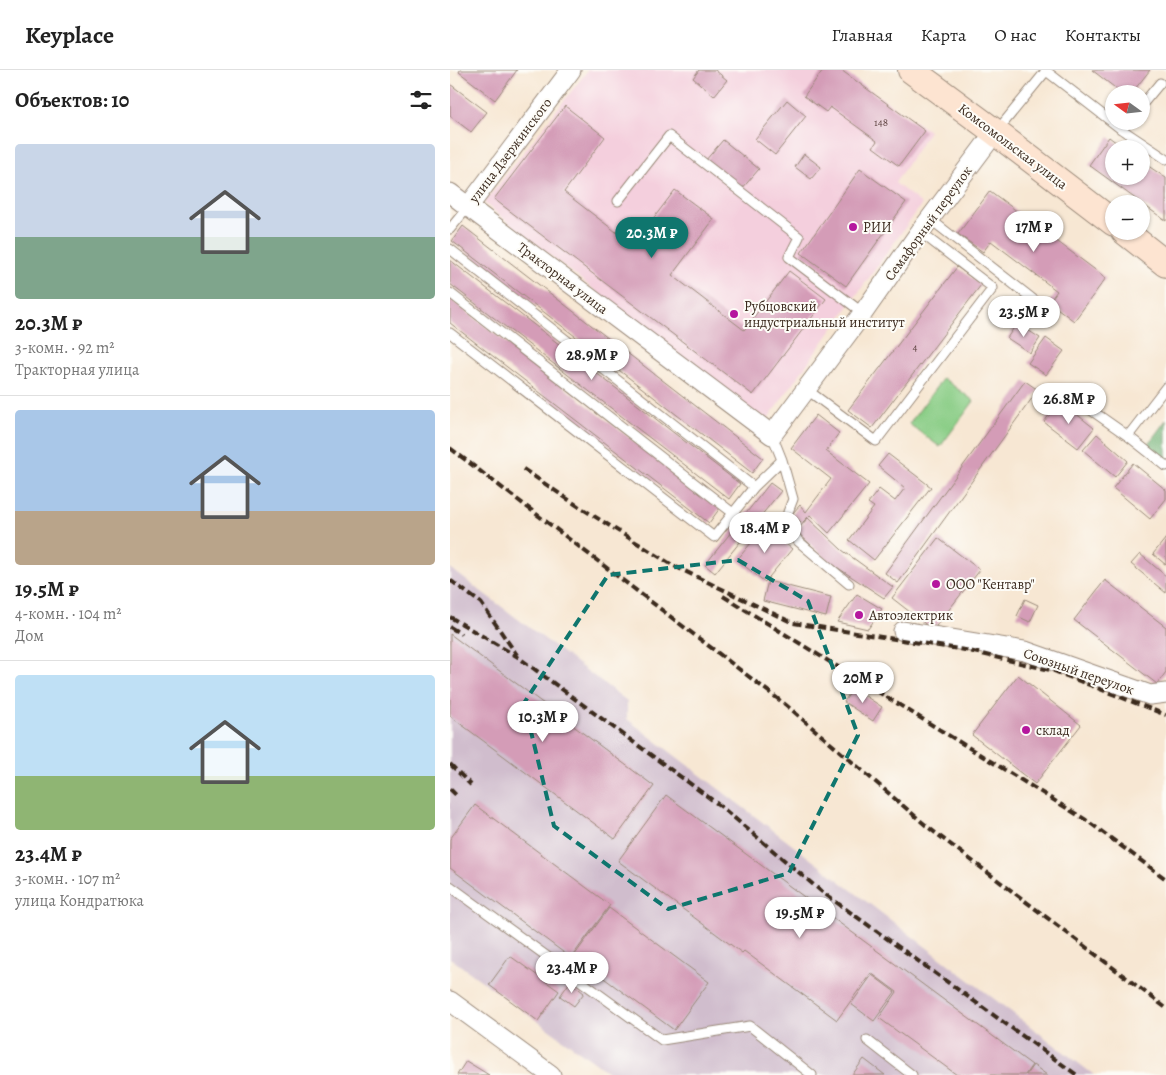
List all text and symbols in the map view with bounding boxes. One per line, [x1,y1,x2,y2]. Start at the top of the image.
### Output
text: Keyplace [25,19,114,51]
text: Главная [832,23,893,47]
text: Карта [921,23,966,47]
text: О нас [994,23,1037,47]
text: Контакты [1065,23,1141,47]
north arrow [1105,85,1150,130]
map controls [1105,85,1150,240]
text: Объектов: 10 [15,86,129,114]
icon: filters [407,86,435,114]
street label: улица Дзержинского [464,94,556,207]
street label: Комсомольская улица [954,99,1072,194]
house number: 148 [874,115,888,130]
button: + [1105,140,1150,185]
street label: Семафорный переулок [880,162,977,285]
icon: home [180,177,270,267]
button: − [1105,195,1150,240]
pin: 17M ₽ [999,210,1069,253]
pin: 20.3M ₽ [606,216,698,259]
text: 17M ₽ [1016,216,1052,238]
place label: РИИ [863,218,892,237]
marker: РИИ [847,221,859,233]
text: 20.3M ₽ [626,222,678,244]
street label: Тракторная улица [514,238,612,319]
pin: 23.5M ₽ [978,296,1070,338]
place label: Рубцовский индустриальный институт [744,297,905,332]
text: 23.5M ₽ [999,301,1049,323]
marker: Рубцовский индустриальный институт [728,308,740,320]
text: 20.3M ₽ [15,309,83,337]
text: 3-комн. · 92 m² [15,337,115,359]
pin: 28.9M ₽ [546,338,638,381]
house number: 4 [913,340,918,355]
text: 28.9M ₽ [566,344,618,366]
text: Тракторная улица [15,359,139,381]
pin: 26.8M ₽ [1023,382,1115,425]
text: 26.8M ₽ [1043,388,1095,410]
icon: home [180,442,270,532]
pin: 18.4M ₽ [719,512,811,554]
text: 18.4M ₽ [740,517,790,539]
text: 19.5M ₽ [15,575,79,603]
place label: ООО "Кентавр" [946,575,1035,594]
marker: ООО "Кентавр" [930,578,942,590]
text: 4-комн. · 104 m² [15,603,122,625]
place label: Автоэлектрик [868,606,953,625]
marker: Автоэлектрик [853,609,865,621]
text: Дом [15,625,44,647]
street label: Союзный переулок [1021,644,1137,699]
pin: 20M ₽ [828,662,898,704]
text: 20M ₽ [843,667,883,689]
pin: 10.3M ₽ [497,700,589,743]
text: 10.3M ₽ [518,706,568,728]
icon: home [180,707,270,797]
place label: склад [1036,721,1070,740]
marker: склад [1020,724,1032,736]
text: 23.4M ₽ [15,840,82,868]
text: 3-комн. · 107 m² [15,868,120,890]
text: улица Кондратюка [15,890,144,912]
pin: 19.5M ₽ [754,896,846,939]
text: 19.5M ₽ [776,902,824,924]
pin: 23.4M ₽ [526,952,618,994]
text: 23.4M ₽ [547,957,597,979]

